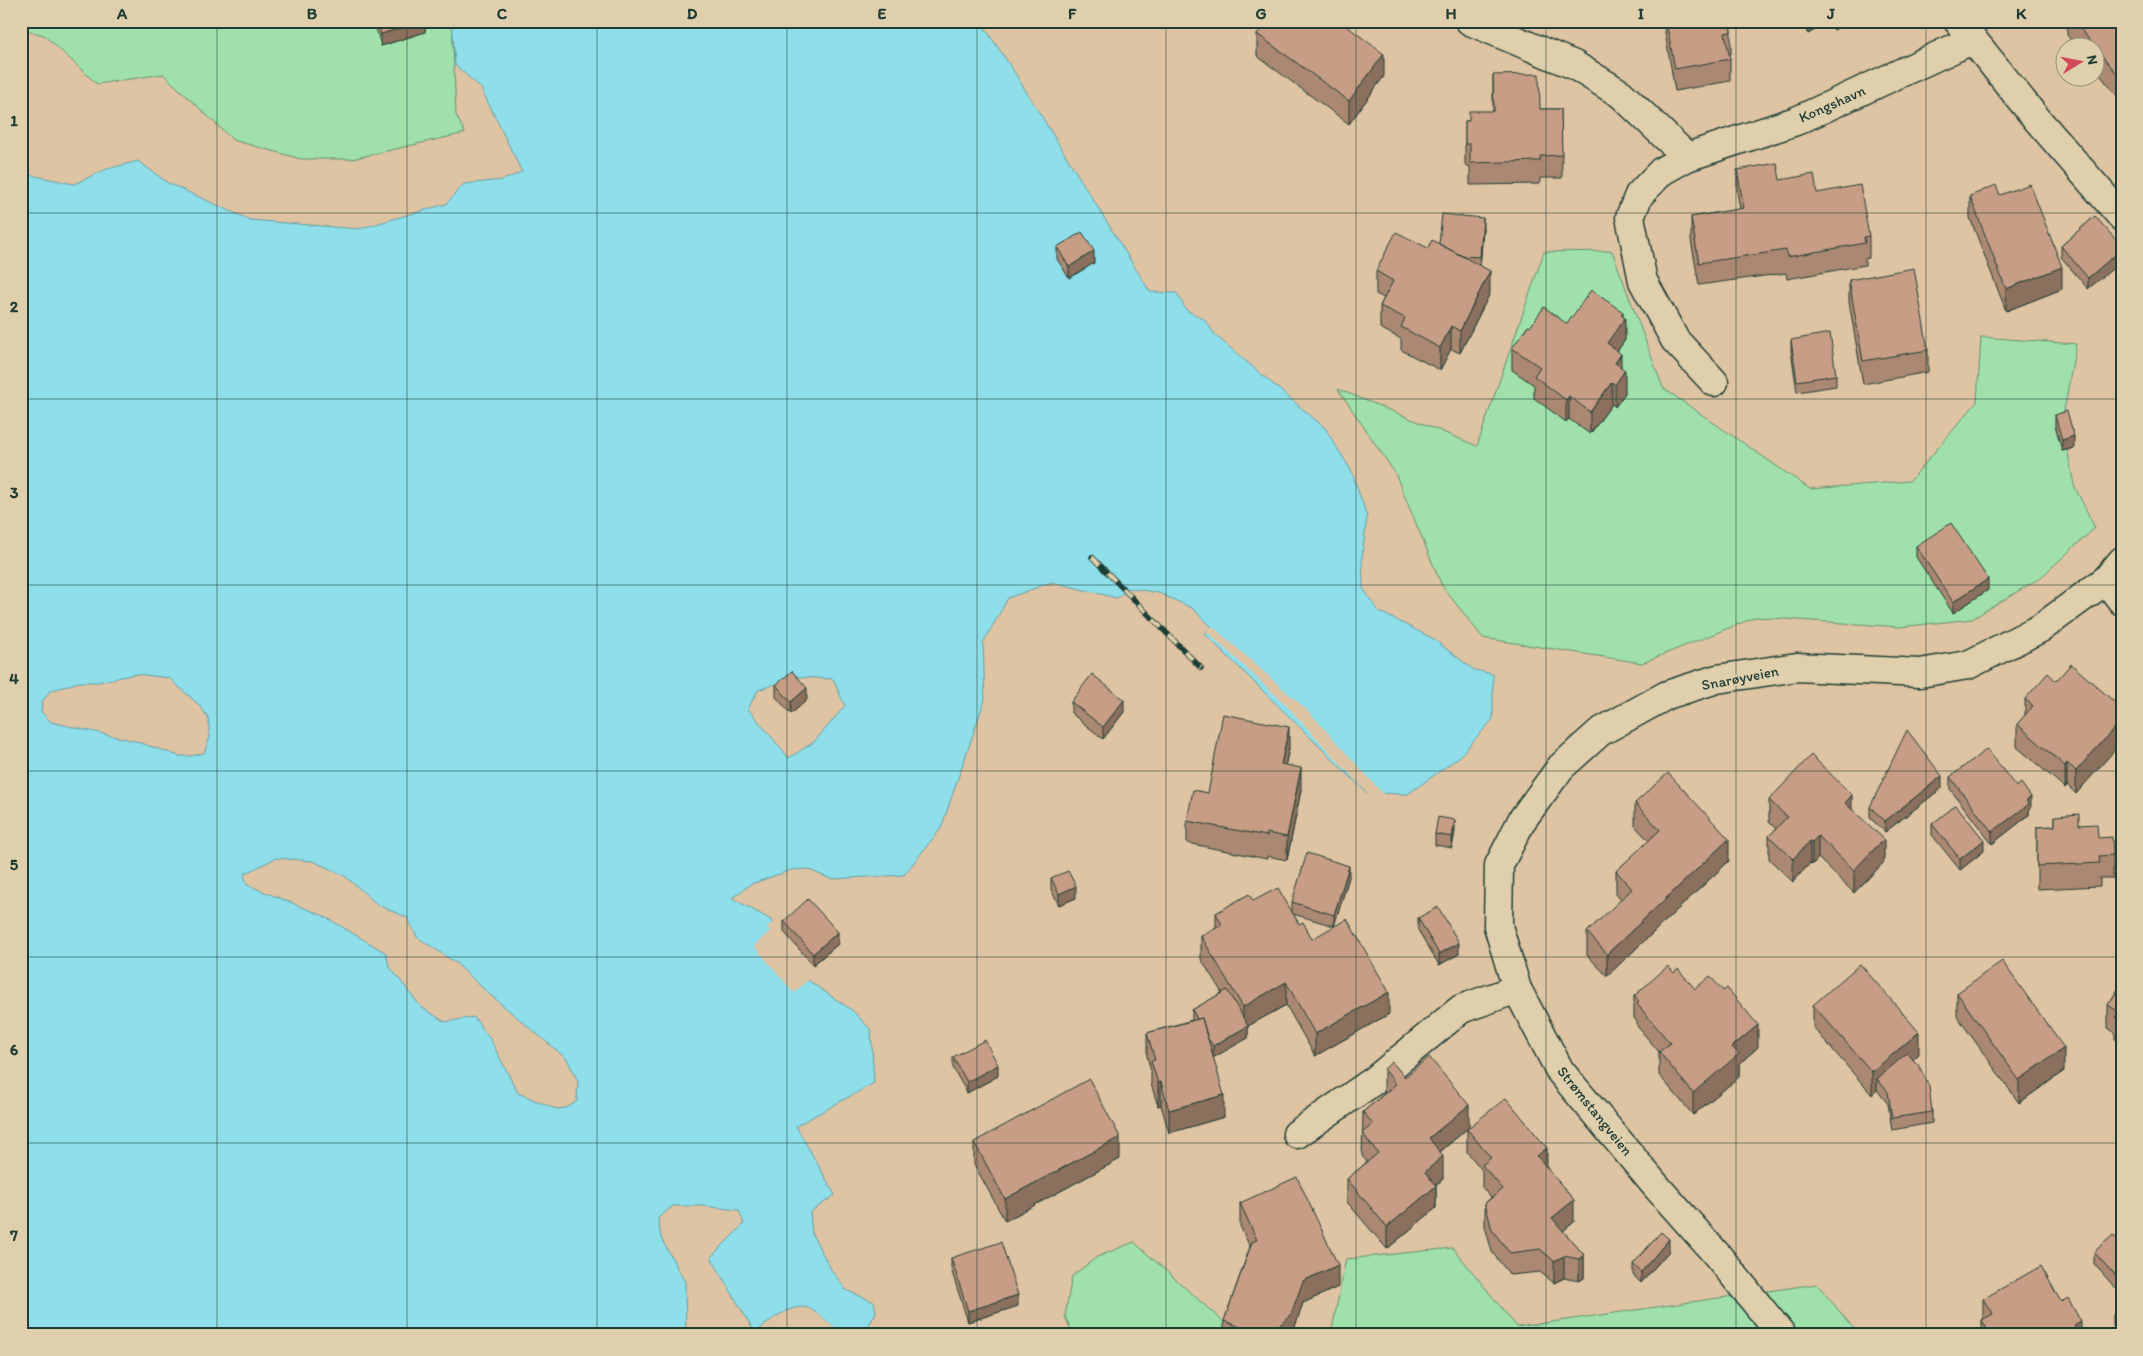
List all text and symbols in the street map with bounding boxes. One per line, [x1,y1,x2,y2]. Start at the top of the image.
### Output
text: A [116,4,128,23]
text: B [307,4,318,23]
text: C [497,4,508,23]
text: D [687,4,698,23]
text: E [878,4,887,23]
text: F [1068,4,1077,23]
text: G [1255,4,1267,23]
text: H [1445,4,1457,23]
text: I [1638,4,1644,23]
text: J [1826,4,1835,23]
text: K [2016,4,2027,23]
north arrow [2056,38,2106,88]
text: N [2083,54,2102,66]
street label: Kongshavn [1796,81,1869,127]
text: 1 [10,111,18,130]
text: 2 [10,297,19,316]
text: 3 [10,483,19,502]
street label: Snarøyveien [1700,662,1780,694]
text: 4 [9,669,19,688]
text: 5 [10,855,19,874]
text: 6 [10,1040,19,1059]
street label: Strømstangveien [1553,1063,1637,1160]
text: 7 [9,1226,18,1245]

